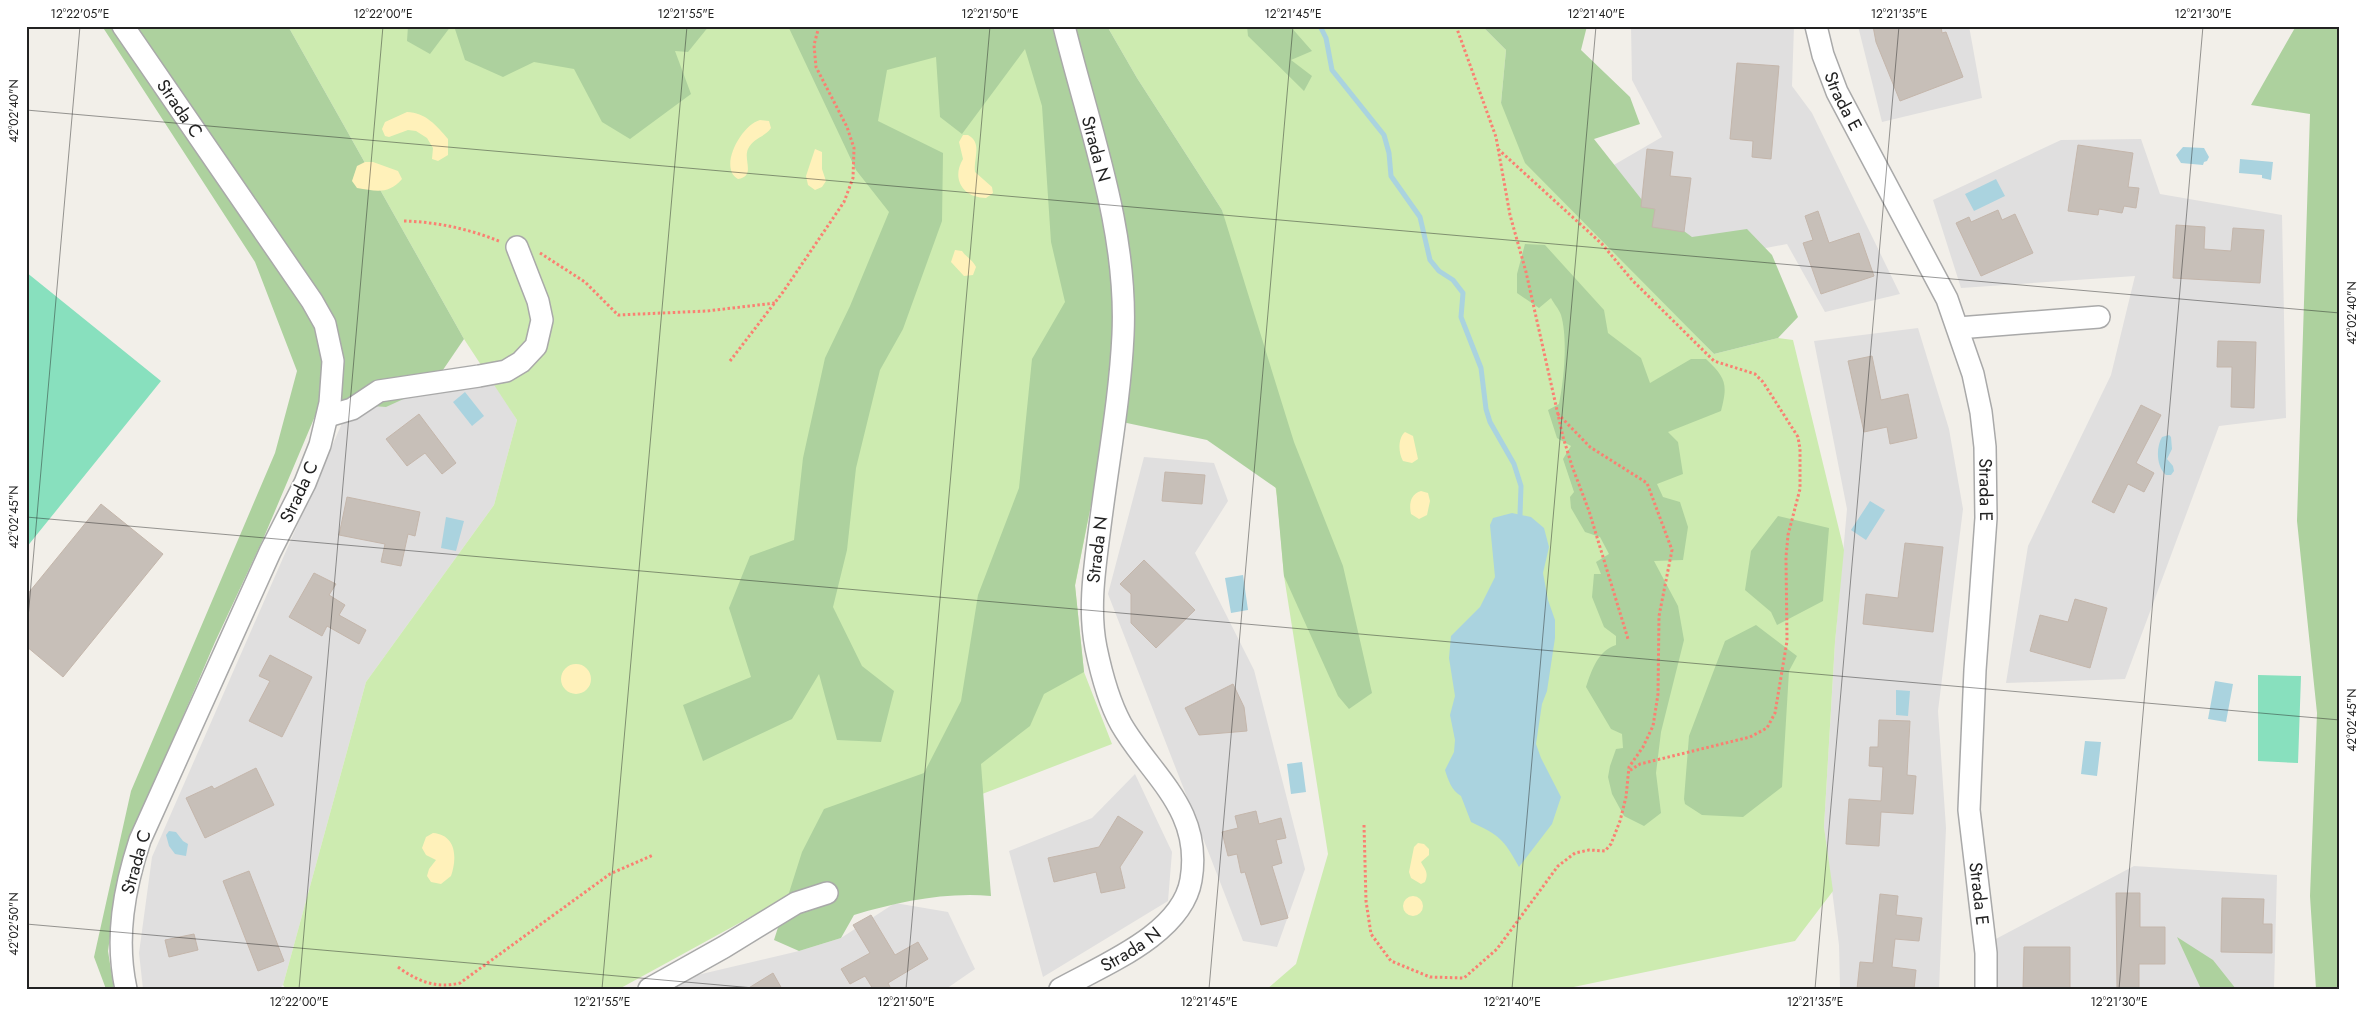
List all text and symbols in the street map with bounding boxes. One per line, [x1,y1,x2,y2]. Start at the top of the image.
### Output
text: 12°22'05"E [51,5,109,23]
text: 12°22'00"E [353,5,413,23]
text: 12°21'55"E [658,5,714,23]
text: 12°21'50"E [961,5,1019,23]
text: 12°21'45"E [1264,5,1322,23]
text: 12°21'40"E [1567,5,1625,23]
text: 12°21'35"E [1871,5,1927,23]
text: 12°21'30"E [2174,5,2232,23]
street label: Strada E [1817,68,1868,135]
street label: Strada C [150,74,209,143]
text: 42°02'40"N [5,79,23,143]
street label: Strada N [1075,113,1117,185]
text: 42°02'40"N [2343,281,2361,345]
street label: Strada C [273,457,325,527]
street label: Strada E [1972,458,1999,522]
text: 42°02'45"N [5,485,23,549]
street label: Strada N [1080,514,1114,584]
text: 42°02'45"N [2343,688,2361,752]
street label: Strada C [114,827,158,897]
street label: Strada E [1962,861,1996,927]
text: 42°02'50"N [5,892,23,956]
street label: Strada N [1096,920,1167,979]
text: 12°22'00"E [269,993,329,1011]
text: 12°21'55"E [574,993,630,1011]
text: 12°21'50"E [877,993,935,1011]
text: 12°21'45"E [1180,993,1238,1011]
text: 12°21'40"E [1483,993,1541,1011]
text: 12°21'35"E [1787,993,1843,1011]
text: 12°21'30"E [2090,993,2148,1011]

